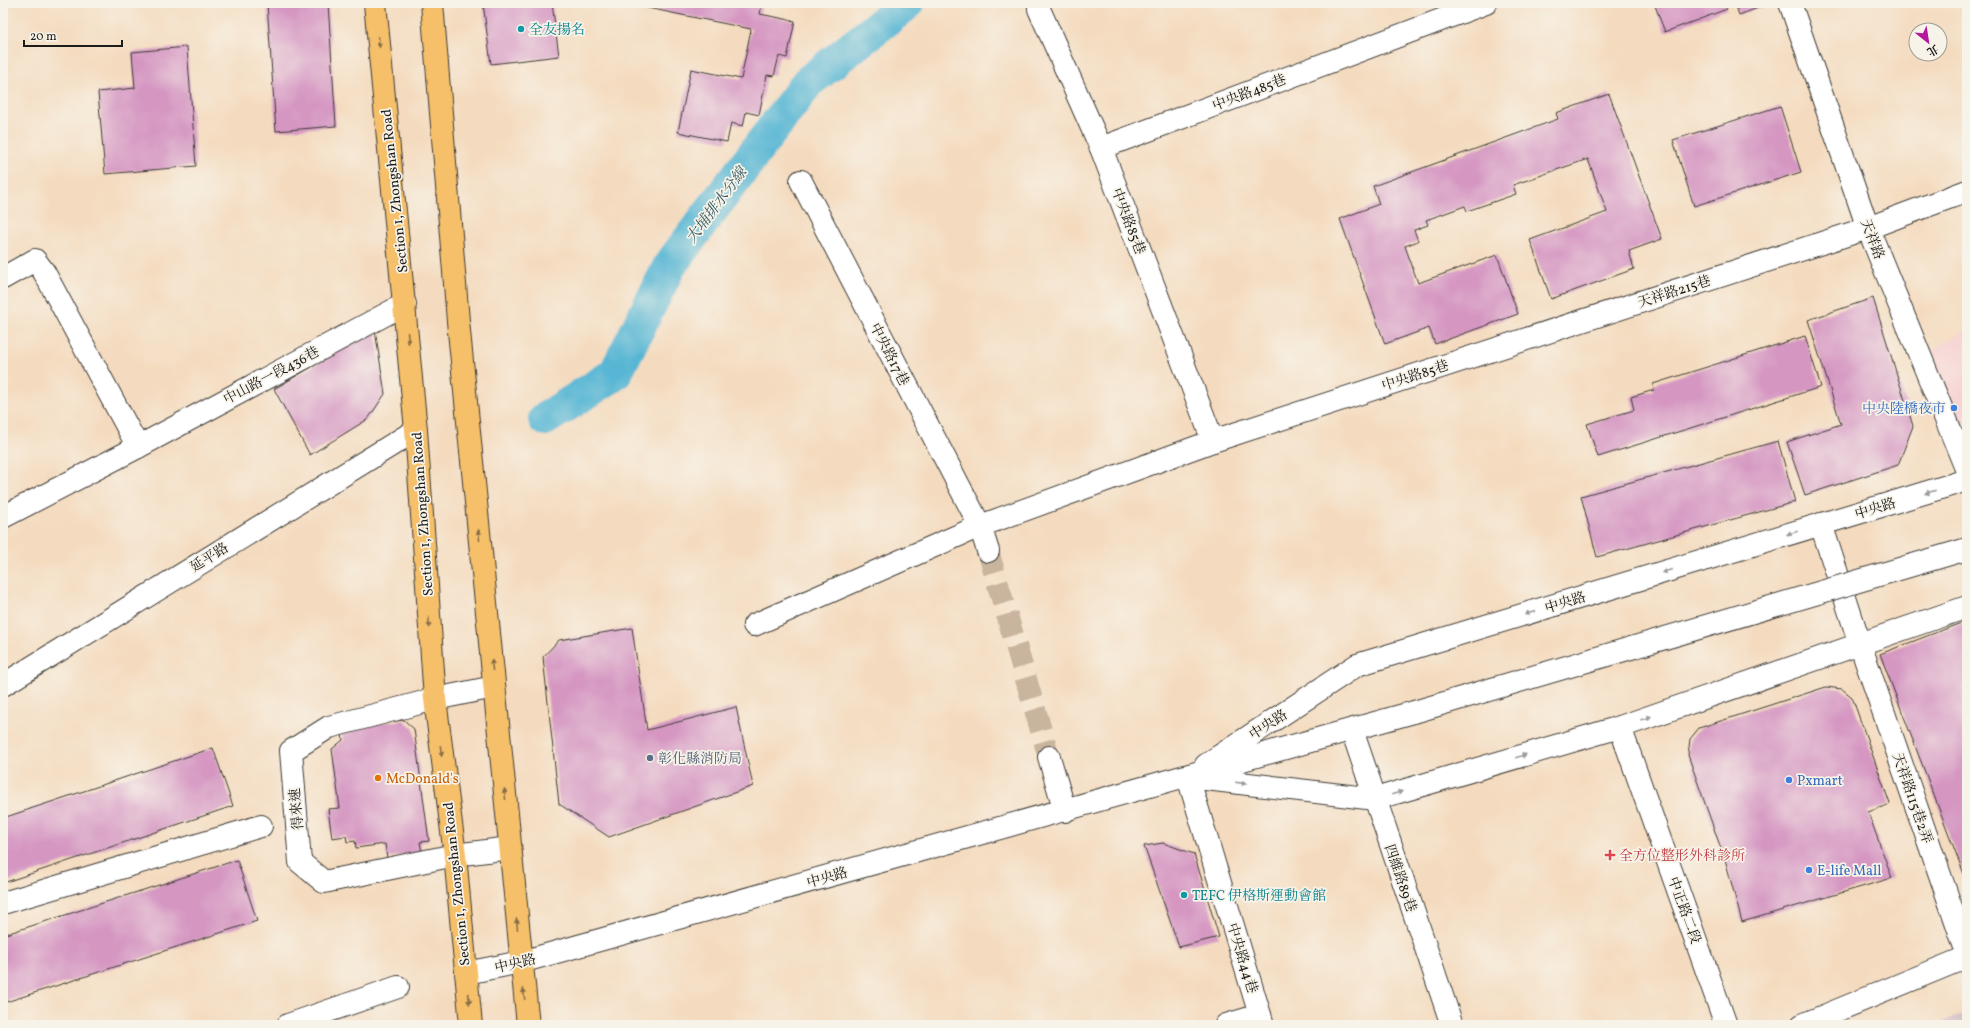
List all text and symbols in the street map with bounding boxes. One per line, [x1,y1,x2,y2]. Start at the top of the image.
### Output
place label: 全友揚名 [529,21,585,40]
scale bar [24,22,122,48]
north arrow [1908,22,1948,62]
marker: 全友揚名 [516,24,526,34]
text: 20 m [30,29,57,45]
one-way arrow [376,36,382,48]
text: 北 [1924,40,1941,59]
street label: 中央路485巷 [1210,71,1289,116]
street label: Section 1, Zhongshan Road [377,108,414,274]
water label: 大埔排水分線 [682,162,754,248]
street label: 中央路85巷 [1106,186,1149,257]
street label: 天祥路 [1855,217,1888,263]
street label: 天祥路215巷 [1636,272,1713,313]
street label: 中央路17巷 [865,320,913,389]
one-way arrow [404,332,411,344]
street label: 中山路一段436巷 [220,343,323,410]
street label: 中央路85巷 [1379,357,1452,396]
place label: 中央陸橋夜市 [1862,400,1946,419]
marker: 中央陸橋夜市 [1949,403,1959,413]
street label: Section 1, Zhongshan Road [408,431,439,597]
one-way arrow [1923,489,1935,495]
street label: 中央路 [1853,494,1898,525]
one-way arrow [476,529,483,541]
one-way arrow [1786,530,1798,536]
street label: 延平路 [187,539,233,577]
one-way arrow [1661,568,1673,574]
street label: 中央路 [1543,588,1588,619]
one-way arrow [1523,610,1535,616]
one-way arrow [426,616,433,628]
one-way arrow [489,659,495,671]
street label: 中央路 [1246,706,1292,745]
one-way arrow [1640,714,1652,720]
one-way arrow [438,745,445,757]
place label: 彰化縣消防局 [658,750,742,769]
street label: 天祥路115巷2弄 [1887,750,1936,847]
marker: 彰化縣消防局 [645,753,655,763]
one-way arrow [1516,753,1528,759]
place label: McDonald's [386,770,459,789]
place label: Pxmart [1797,772,1843,791]
marker: McDonald's [373,773,383,783]
marker: Pxmart [1784,775,1794,785]
one-way arrow [1235,780,1247,786]
street label: 得來速 [286,787,309,831]
one-way arrow [501,788,508,800]
one-way arrow [1391,790,1403,796]
street label: Section 1, Zhongshan Road [439,801,476,967]
street label: 四維路89巷 [1379,842,1420,915]
place label: 全方位整形外科診所 [1619,847,1745,866]
marker: 全方位整形外科診所 [1604,849,1616,861]
place label: E-life Mall [1817,862,1881,881]
street label: 中央路 [805,864,850,893]
marker: E-life Mall [1804,865,1814,875]
street label: 中正路二段 [1663,874,1704,947]
place label: TEFC 伊格斯運動會館 [1192,887,1326,906]
marker: TEFC 伊格斯運動會館 [1179,890,1189,900]
one-way arrow [514,918,520,930]
street label: 中央路44巷 [1222,921,1261,996]
street label: 中央路 [493,950,538,978]
one-way arrow [521,988,528,1000]
one-way arrow [465,993,472,1005]

